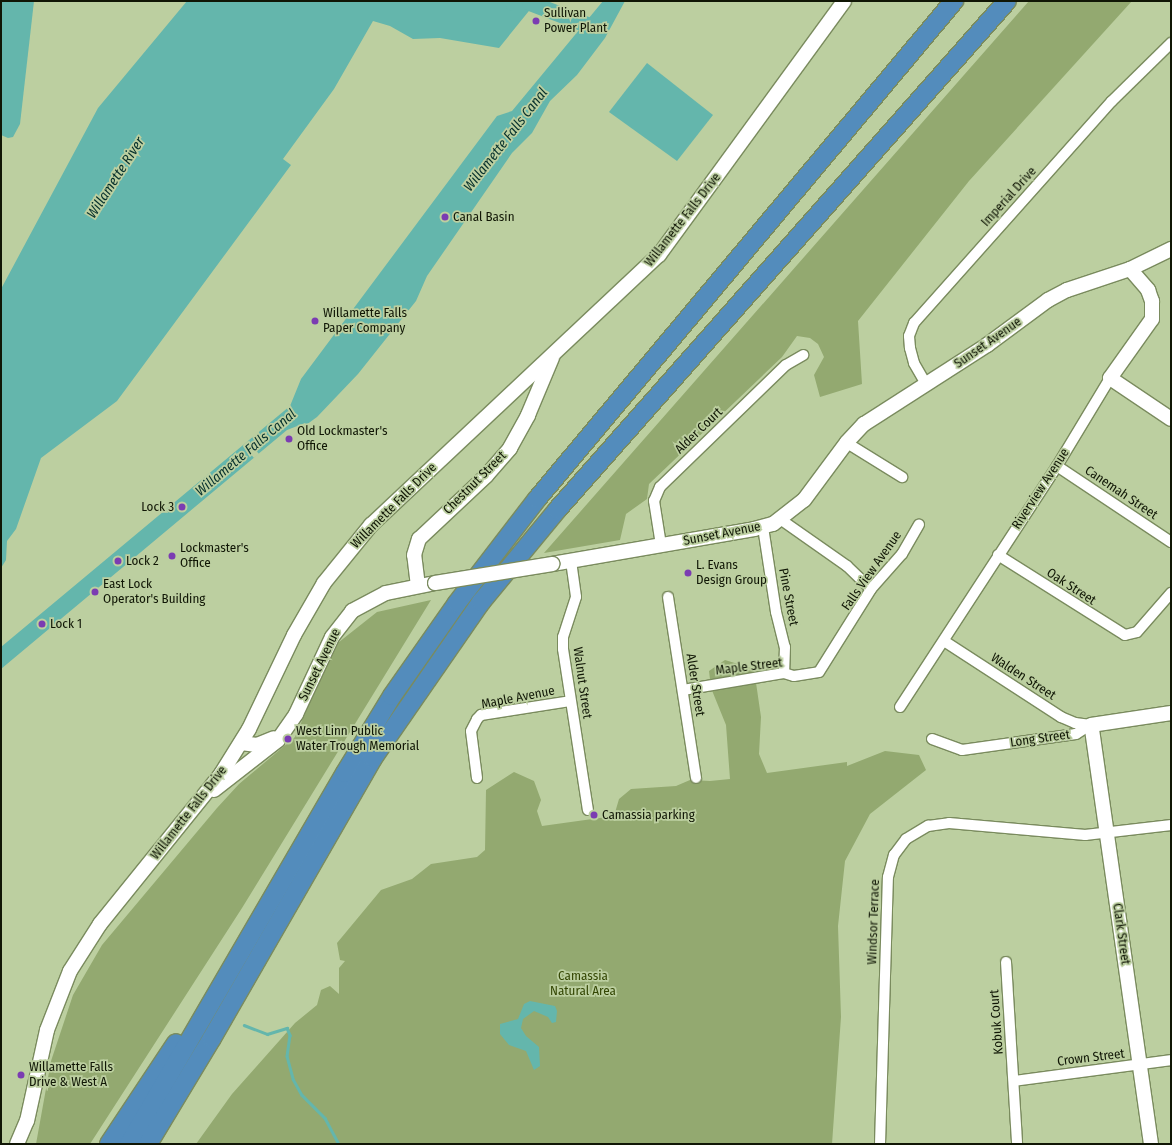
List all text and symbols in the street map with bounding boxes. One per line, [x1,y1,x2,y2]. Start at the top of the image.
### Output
place label: Sullivan Power Plant [544,6,607,37]
marker: Sullivan Power Plant [531,16,541,26]
water label: Willamette Falls Canal [461,85,551,195]
water label: Willamette River [84,134,148,222]
street label: Imperial Drive [978,164,1040,230]
street label: Willamette Falls Drive [642,170,724,270]
place label: Canal Basin [453,209,514,225]
marker: Canal Basin [440,212,450,222]
place label: Willamette Falls Paper Company [323,306,407,337]
street label: Sunset Avenue [951,314,1025,372]
marker: Willamette Falls Paper Company [310,316,320,326]
street label: Alder Court [672,405,726,457]
water label: Willamette Falls Canal [192,406,300,500]
place label: Old Lockmaster's Office [297,424,387,455]
marker: Old Lockmaster's Office [284,434,294,444]
street label: Riverview Avenue [1009,446,1073,532]
street label: Chestnut Street [440,448,510,518]
street label: Willamette Falls Drive [348,460,440,552]
street label: Canemah Street [1082,463,1160,523]
place label: Lock 3 [141,499,174,515]
marker: Lock 3 [177,502,187,512]
street label: Sunset Avenue [682,519,762,549]
street label: Falls View Avenue [839,528,905,614]
place label: Lockmaster's Office [180,541,249,572]
marker: Lockmaster's Office [167,551,177,561]
place label: Lock 2 [126,553,159,569]
marker: Lock 2 [113,556,123,566]
place label: L. Evans Design Group [696,558,767,589]
street label: Oak Street [1043,565,1099,609]
street label: Pine Street [775,567,801,627]
marker: L. Evans Design Group [683,568,693,578]
place label: East Lock Operator's Building [103,577,205,608]
marker: East Lock Operator's Building [90,587,100,597]
place label: Lock 1 [50,616,82,632]
marker: Lock 1 [37,619,47,629]
street label: Sunset Avenue [296,626,344,704]
street label: Walnut Street [569,646,595,720]
street label: Walden Street [988,650,1058,704]
street label: Alder Street [682,653,708,717]
street label: Maple Street [715,655,783,679]
street label: Maple Avenue [480,683,556,713]
place label: West Linn Public Water Trough Memorial [296,724,419,755]
street label: Long Street [1009,727,1071,751]
marker: West Linn Public Water Trough Memorial [283,734,293,744]
street label: Willamette Falls Drive [148,763,230,863]
place label: Camassia parking [602,807,695,823]
marker: Camassia parking [589,810,599,820]
street label: Windsor Terrace [865,879,883,965]
street label: Clark Street [1109,902,1133,966]
park label: Camassia Natural Area [550,969,616,1000]
street label: Kobuk Court [987,989,1007,1055]
street label: Crown Street [1056,1046,1126,1070]
place label: Willamette Falls Drive & West A [29,1060,113,1091]
marker: Willamette Falls Drive & West A [16,1070,26,1080]

